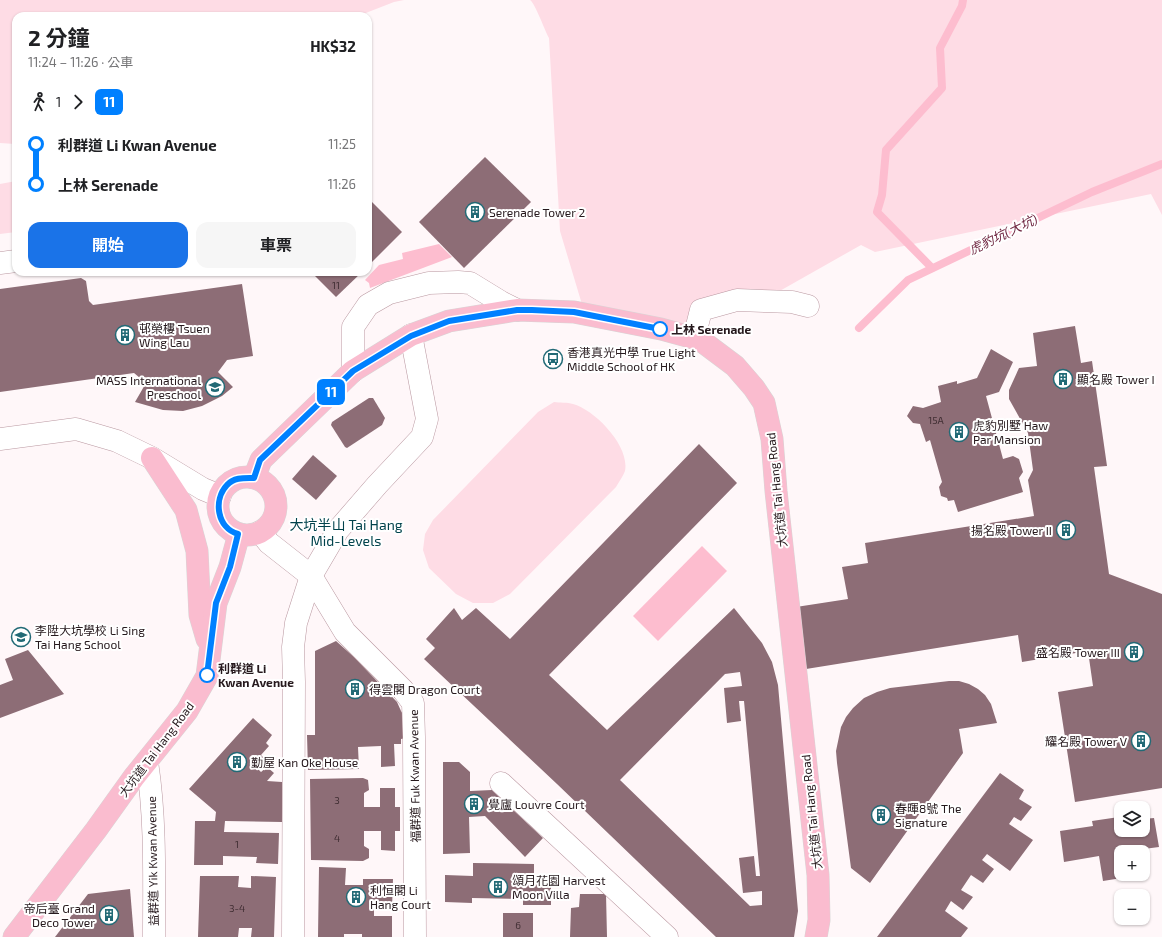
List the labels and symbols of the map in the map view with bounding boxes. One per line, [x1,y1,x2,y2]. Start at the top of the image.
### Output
building icon: Serenade Tower 2 [464,201,486,223]
place label: Serenade Tower 2 [489,205,585,219]
water label: 虎豹坑(大坑) [966,210,1040,257]
house number: 11 [332,279,340,291]
place label: 邨榮樓 Tsuen Wing Lau [139,321,210,349]
marker: 上林 Serenade [652,321,668,337]
place label: 上林 Serenade [671,322,751,336]
building icon: 邨榮樓 Tsuen Wing Lau [114,324,136,346]
place label: 香港真光中學 True Light Middle School of HK [567,345,696,373]
bus stop icon: 香港真光中學 True Light Middle School of HK [542,348,564,370]
building icon: 顯名殿 Tower I [1052,368,1074,390]
place label: 顯名殿 Tower I [1077,372,1155,386]
place label: MASS International Preschool [96,373,201,401]
school or university icon: MASS International Preschool [204,376,226,398]
line badge: 11 [313,379,349,405]
house number: 15A [928,414,945,426]
place label: 虎豹別墅 Haw Par Mansion [973,418,1048,446]
building icon: 虎豹別墅 Haw Par Mansion [948,421,970,443]
street label: 大坑道 Tai Hang Road [763,432,789,548]
district label: 大坑半山 Tai Hang Mid-Levels [289,516,403,549]
building icon: 揚名殿 Tower II [1055,519,1077,541]
place label: 揚名殿 Tower II [971,523,1052,537]
place label: 李陞大坑學校 Li Sing Tai Hang School [35,623,145,651]
school or university icon: 李陞大坑學校 Li Sing Tai Hang School [10,626,32,648]
building icon: 盛名殿 Tower III [1123,641,1145,663]
place label: 盛名殿 Tower III [1036,645,1120,659]
place label: 利群道 Li Kwan Avenue [218,661,294,689]
marker: 利群道 Li Kwan Avenue [199,667,215,683]
building icon: 得雲閣 Dragon Court [344,678,366,700]
place label: 得雲閣 Dragon Court [369,682,480,696]
street label: 大坑道 Tai Hang Road [116,699,196,799]
street label: 福群道 Fuk Kwan Avenue [406,709,422,843]
building icon: 耀名殿 Tower V [1130,730,1152,752]
place label: 耀名殿 Tower V [1045,734,1128,748]
building icon: 勤屋 Kan Oke House [226,751,248,773]
street label: 大坑道 Tai Hang Road [798,754,824,870]
place label: 勤屋 Kan Oke House [251,755,358,769]
building icon: 覺廬 Louvre Court [463,793,485,815]
house number: 3 [334,794,340,806]
street label: 益群道 Yik Kwan Avenue [144,796,160,926]
place label: 覺廬 Louvre Court [488,797,585,811]
place label: 春暉8號 The Signature [895,801,961,829]
building icon: 春暉8號 The Signature [870,804,892,826]
house number: 4 [334,832,340,844]
house number: 1 [235,838,239,850]
place label: 頌月花園 Harvest Moon Villa [512,873,606,901]
building icon: 頌月花園 Harvest Moon Villa [487,876,509,898]
place label: 利恒閣 Li Hang Court [370,883,431,911]
building icon: 利恒閣 Li Hang Court [345,886,367,908]
place label: 帝后臺 Grand Deco Tower [24,901,95,929]
house number: 3-4 [229,902,245,914]
building icon: 帝后臺 Grand Deco Tower [98,904,120,926]
house number: 6 [515,919,521,931]

